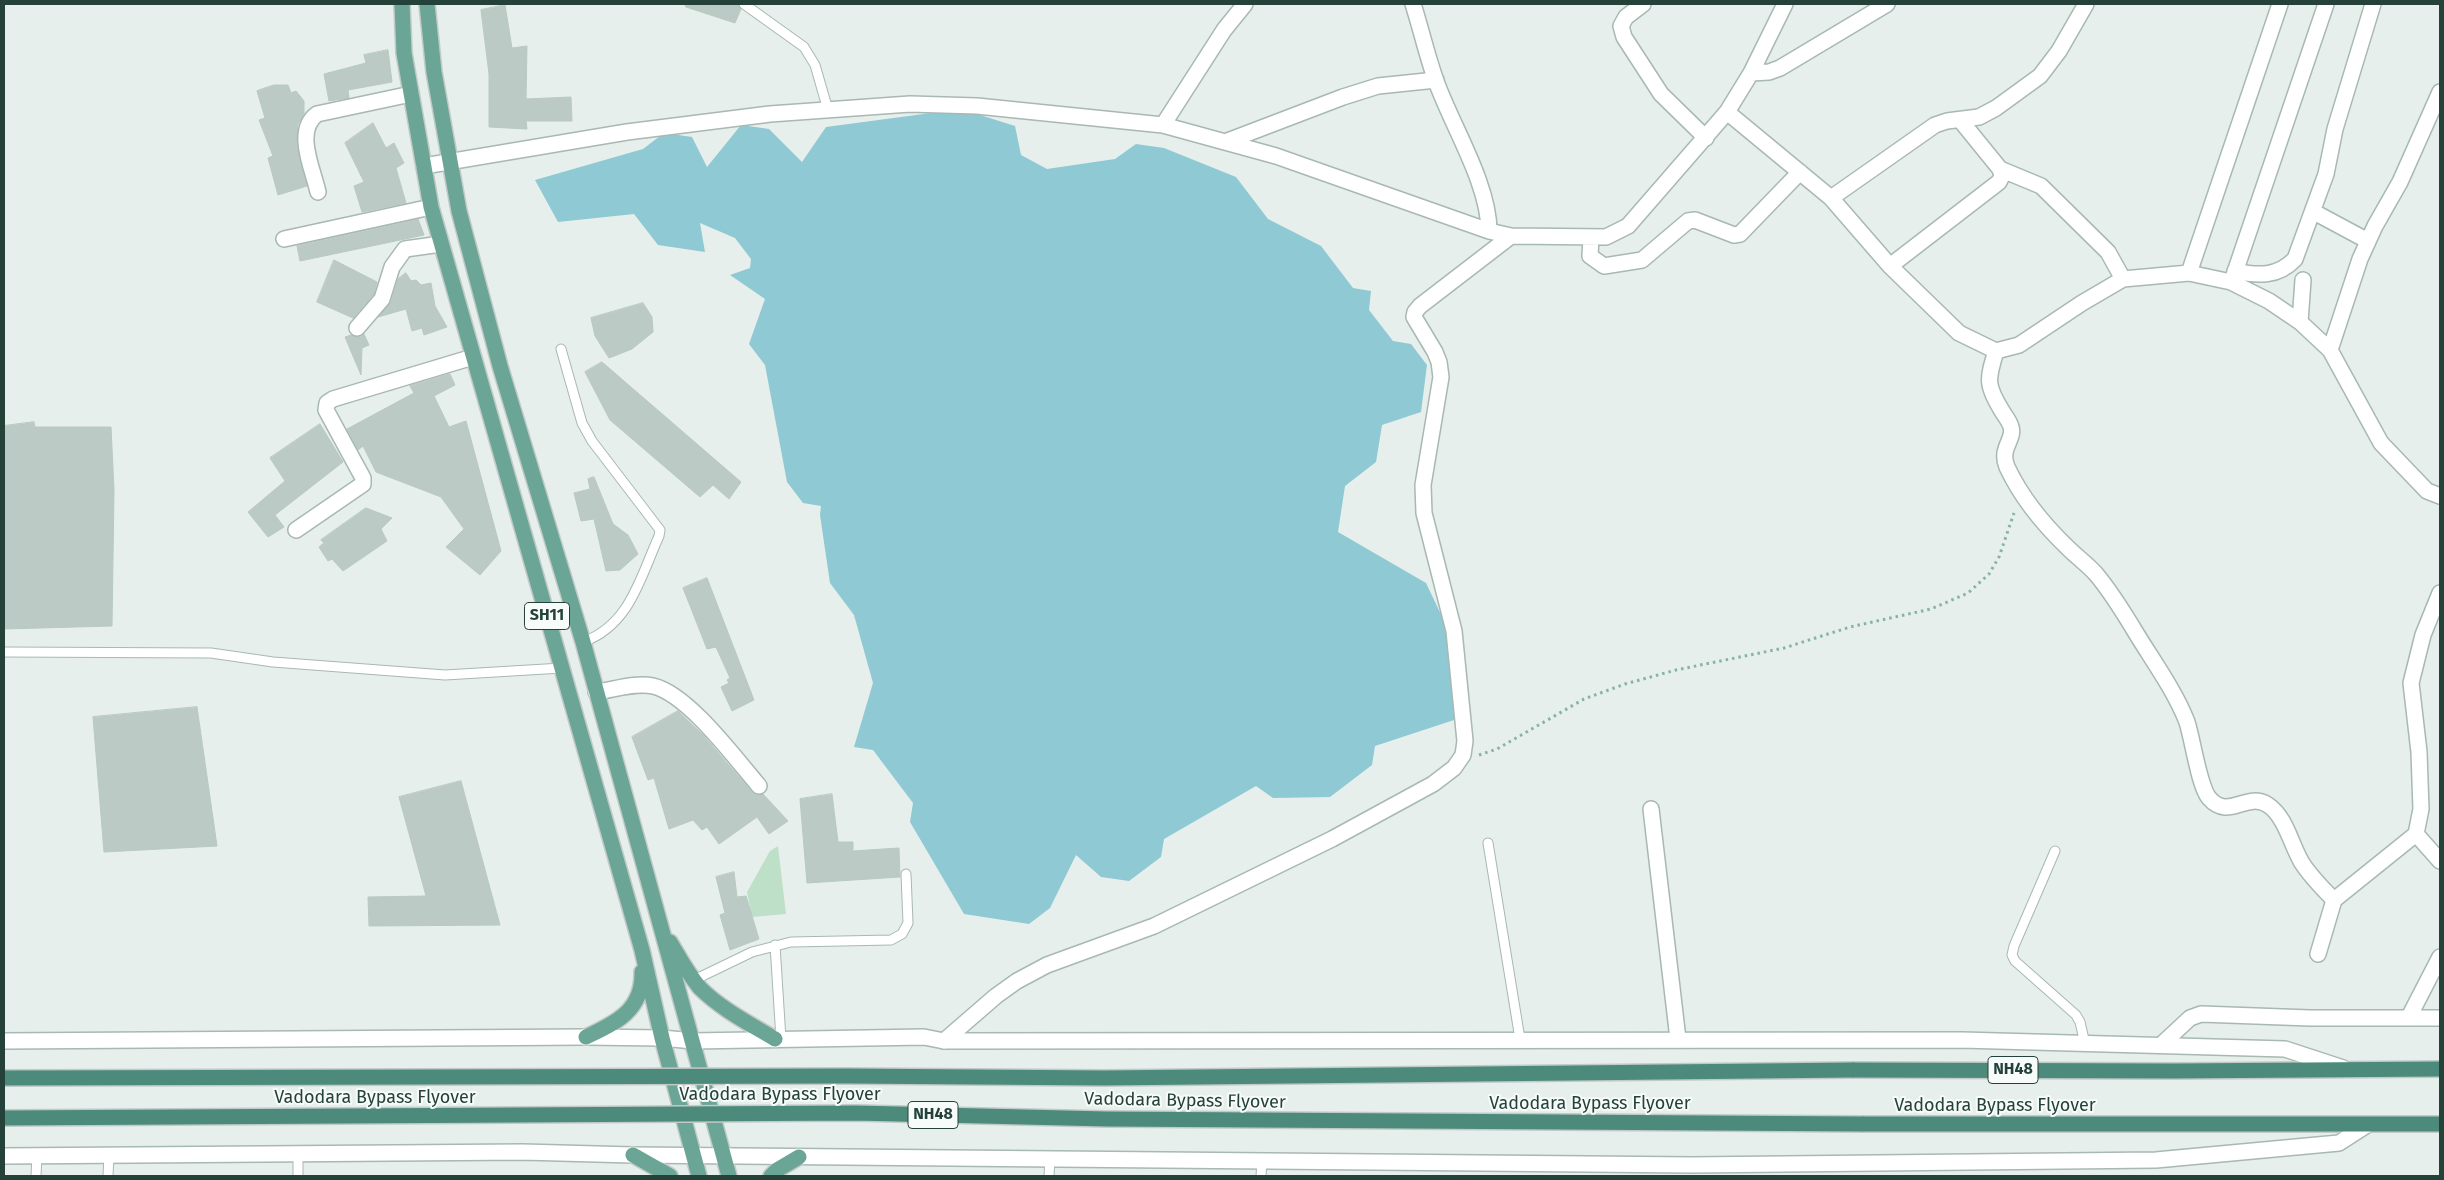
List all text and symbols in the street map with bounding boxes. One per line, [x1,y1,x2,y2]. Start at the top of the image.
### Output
road number: SH11 [524,602,570,630]
road number: NH48 [1988,1056,2038,1084]
street label: Vadodara Bypass Flyover [679,1084,881,1106]
street label: Vadodara Bypass Flyover [274,1087,476,1109]
street label: Vadodara Bypass Flyover [1084,1088,1286,1114]
street label: Vadodara Bypass Flyover [1489,1093,1691,1115]
street label: Vadodara Bypass Flyover [1894,1095,2096,1117]
road number: NH48 [908,1102,958,1128]

